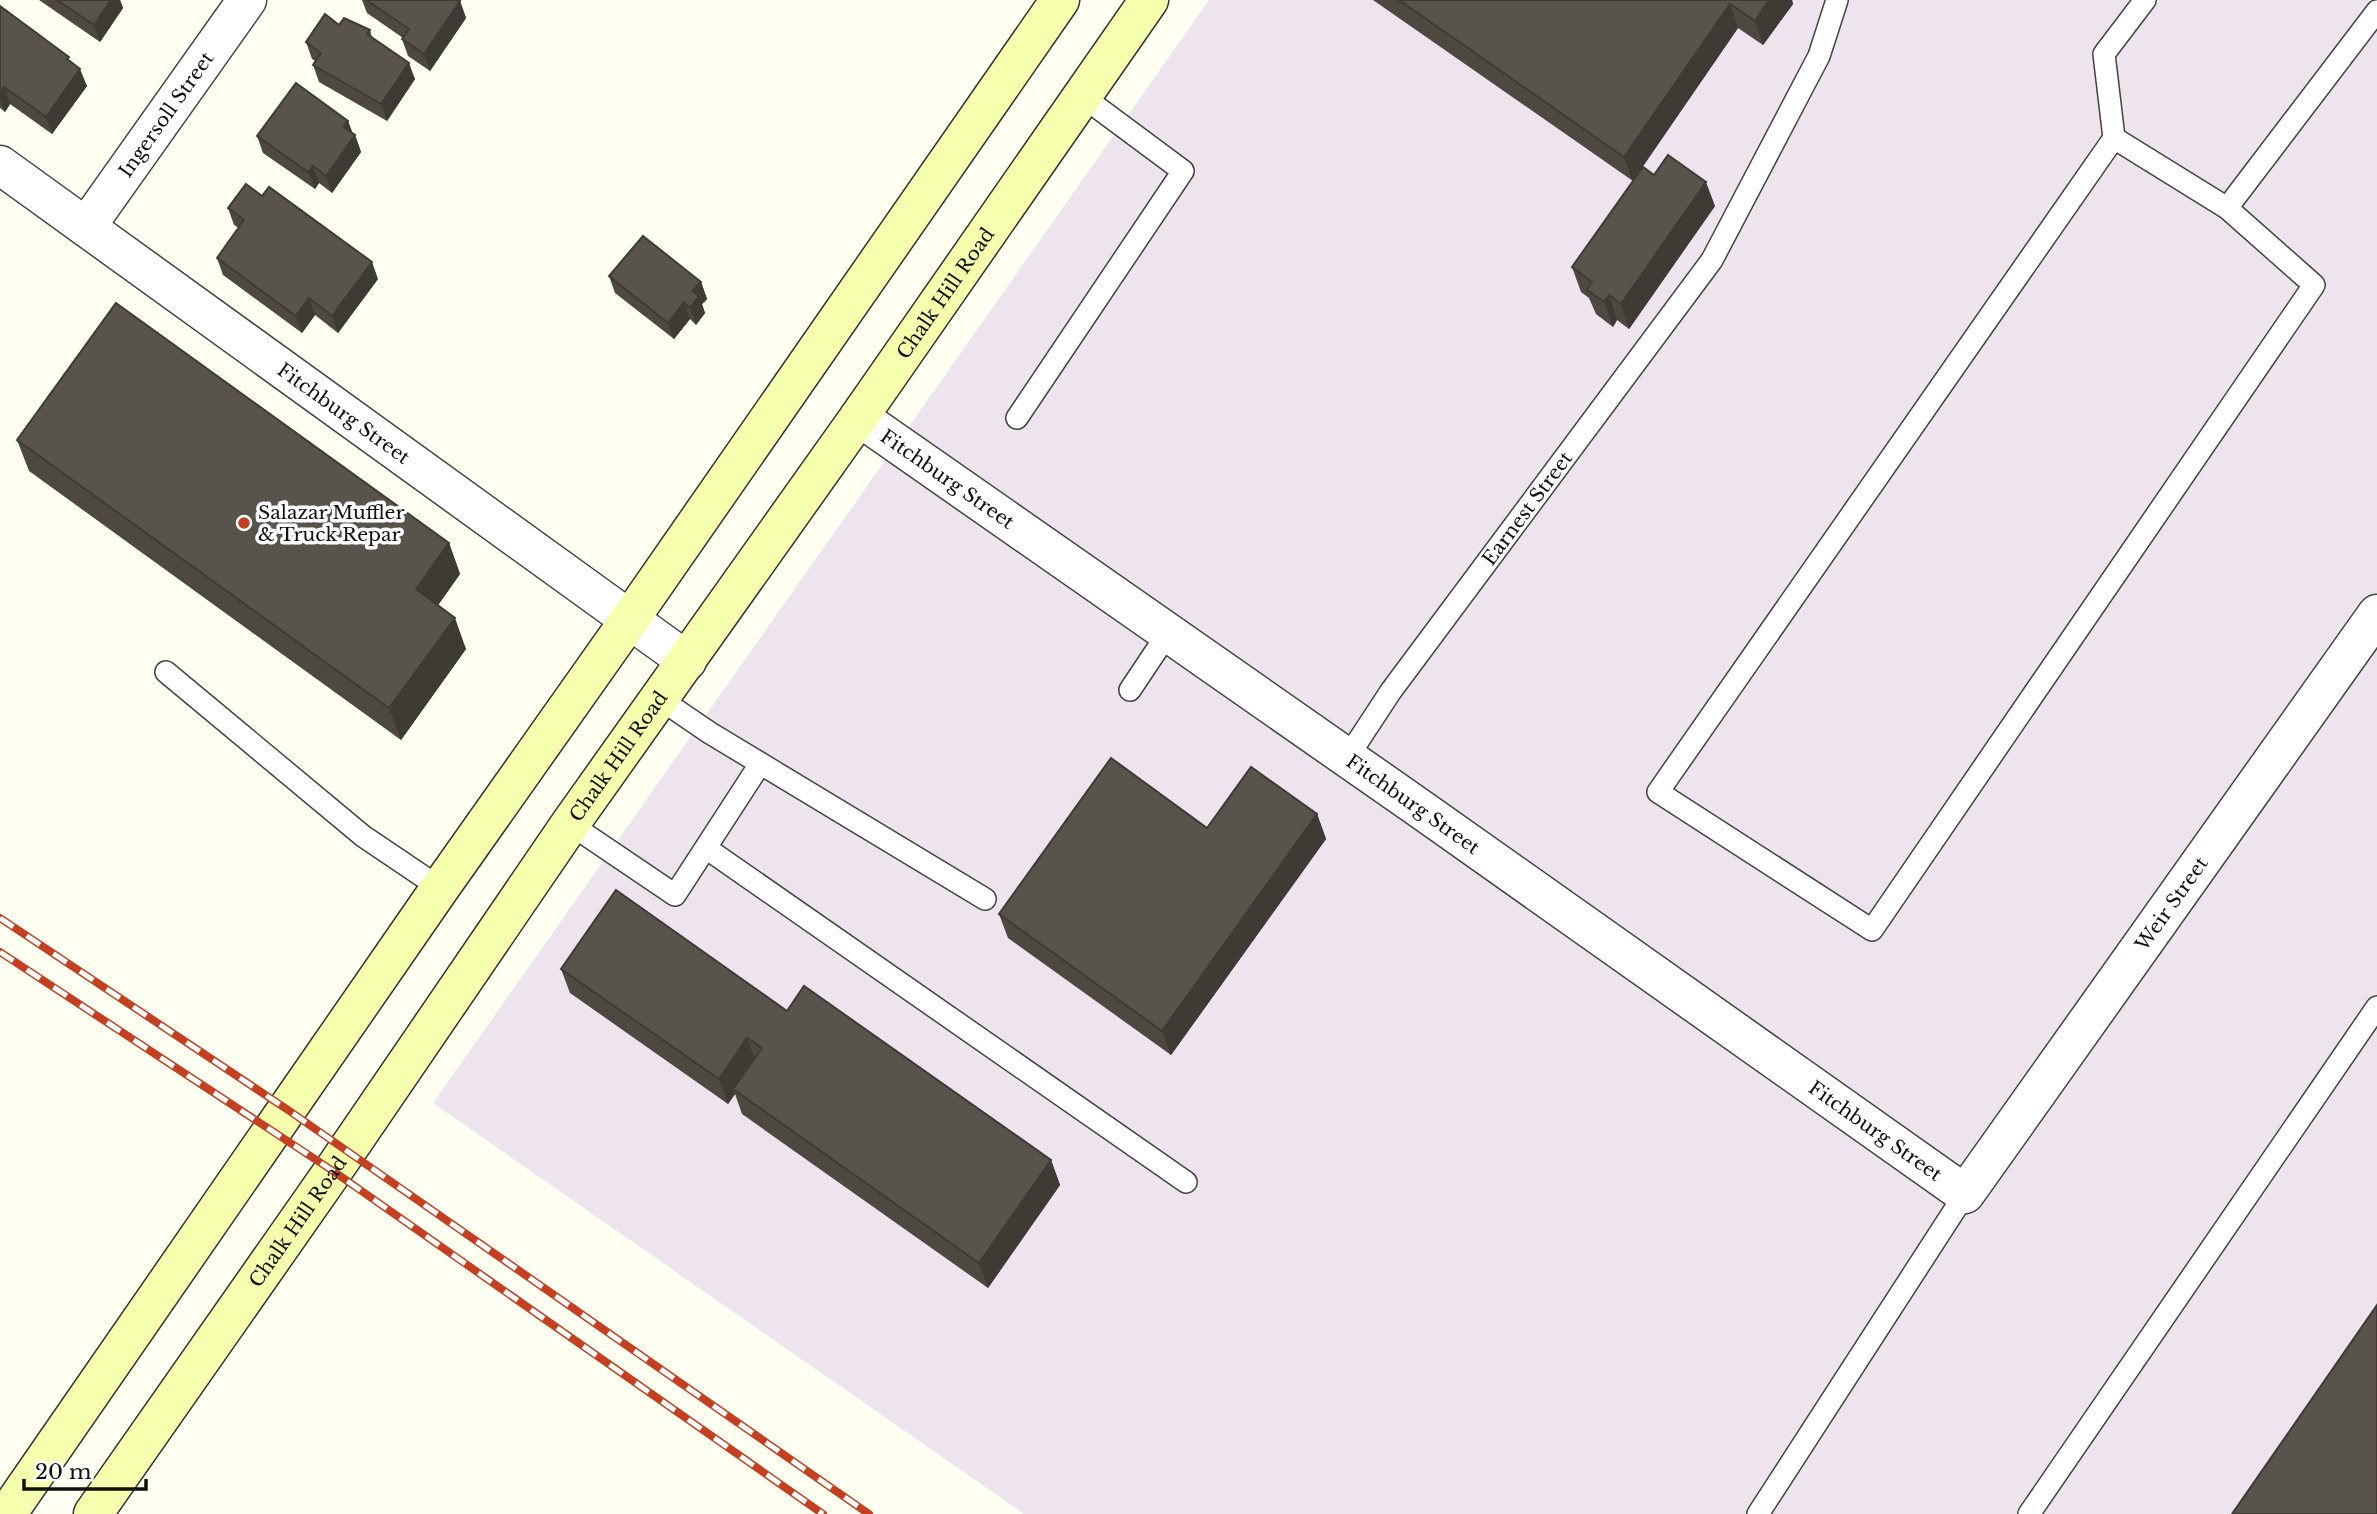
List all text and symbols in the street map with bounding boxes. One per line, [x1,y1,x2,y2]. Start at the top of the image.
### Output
street label: Ingersoll Street [114,47,219,182]
street label: Chalk Hill Road [892,223,999,363]
street label: Fitchburg Street [273,358,415,469]
street label: Fitchburg Street [876,424,1019,534]
street label: Earnest Street [1477,446,1577,570]
place label: Salazar Muffler & Truck Repar [258,501,405,546]
marker: Salazar Muffler & Truck Repar [236,515,252,531]
street label: Chalk Hill Road [564,686,672,826]
street label: Fitchburg Street [1342,749,1485,859]
street label: Weir Street [2130,852,2213,956]
street label: Fitchburg Street [1804,1076,1947,1186]
street label: Chalk Hill Road [244,1151,351,1291]
scale bar [24,1448,147,1492]
text: 20 m [35,1459,92,1485]

